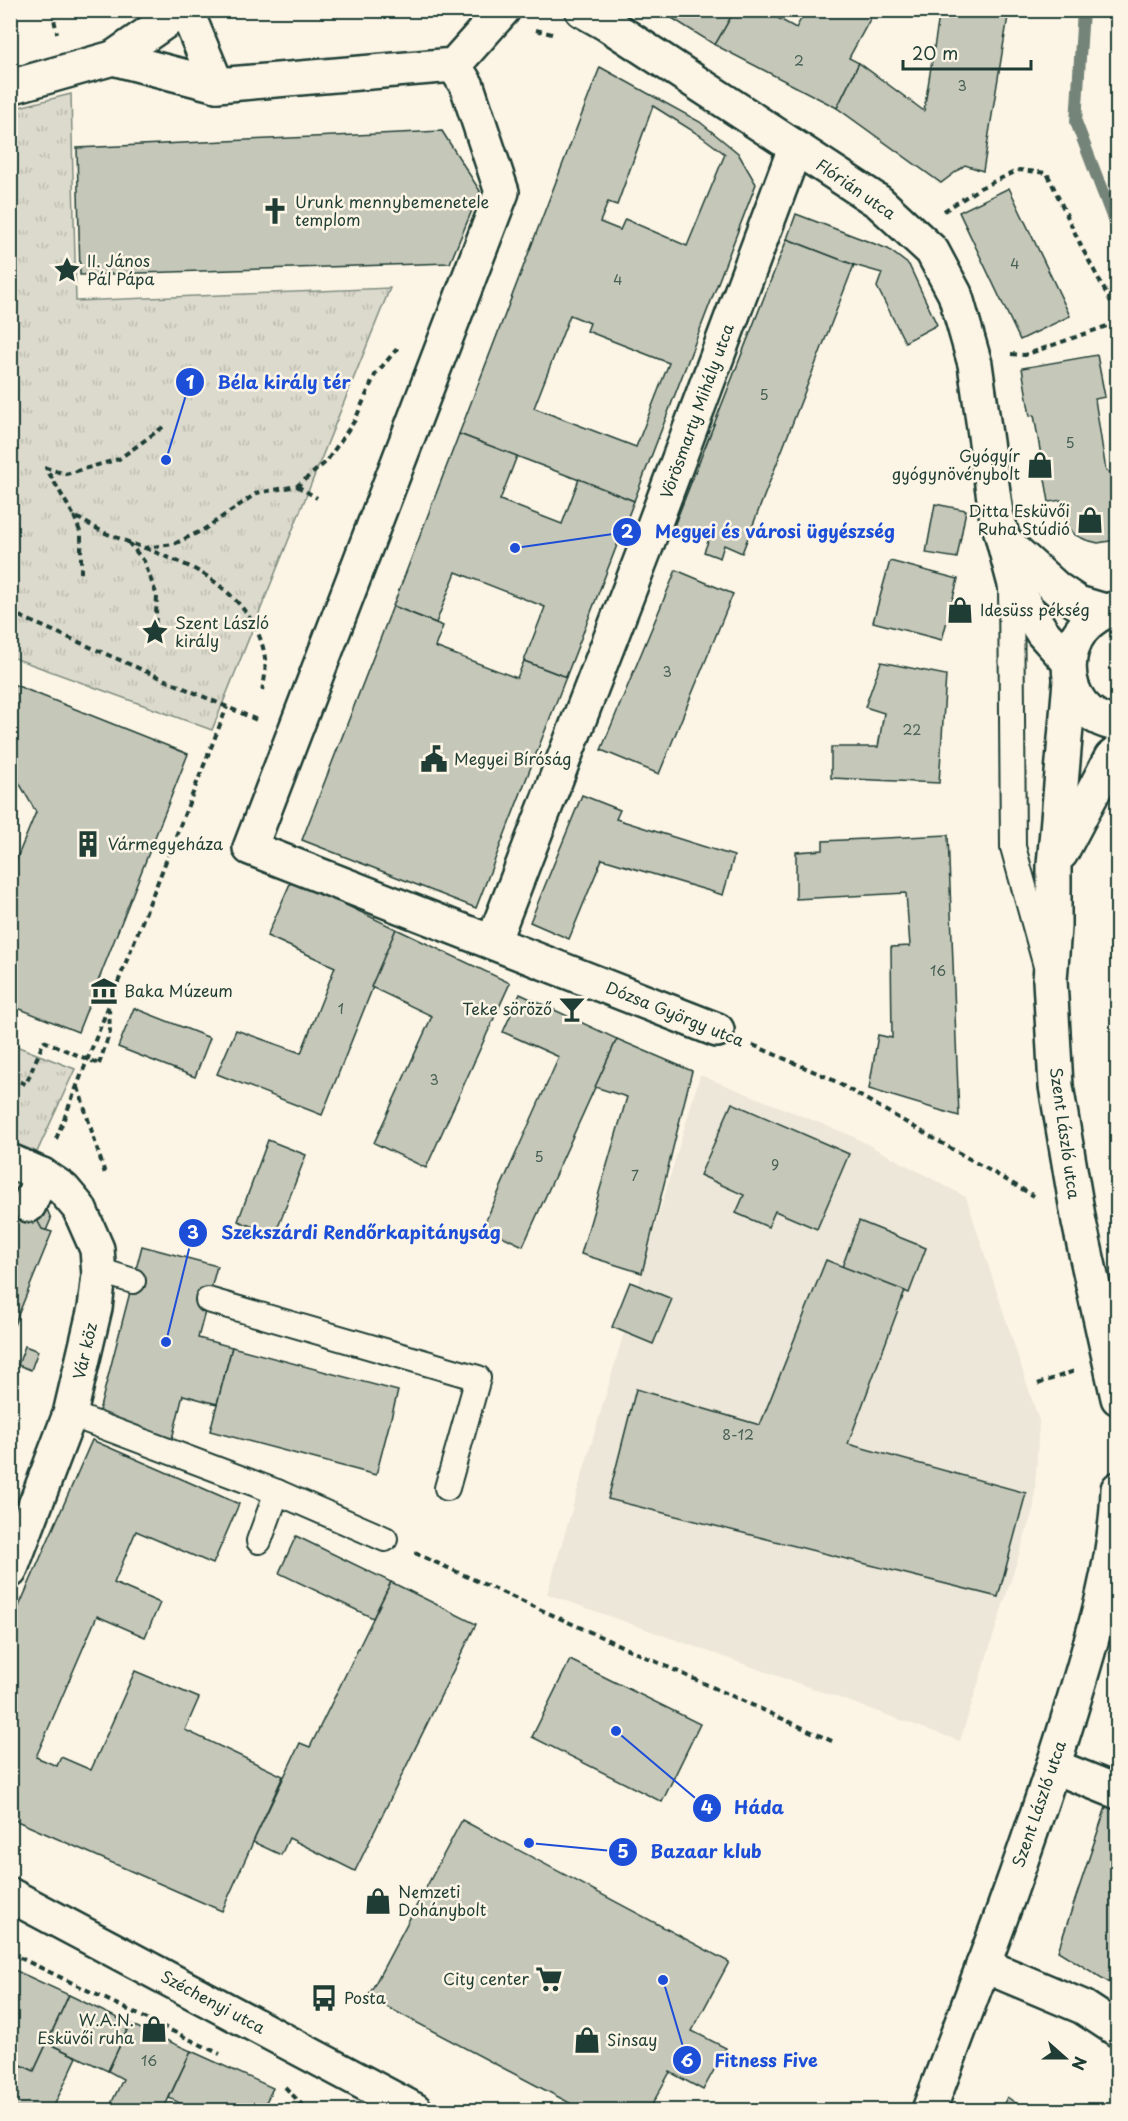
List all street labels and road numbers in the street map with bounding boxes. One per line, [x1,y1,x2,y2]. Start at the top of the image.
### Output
street label: Flórián utca [812,152,901,224]
street label: Vörösmarty Mihály utca [653,320,739,501]
street label: Dózsa György utca [603,974,748,1052]
street label: Szent László utca [1045,1066,1087,1200]
street label: Vár köz [66,1320,102,1382]
street label: Szent László utca [1005,1737,1071,1870]
street label: Széchenyi utca [157,1964,270,2039]

